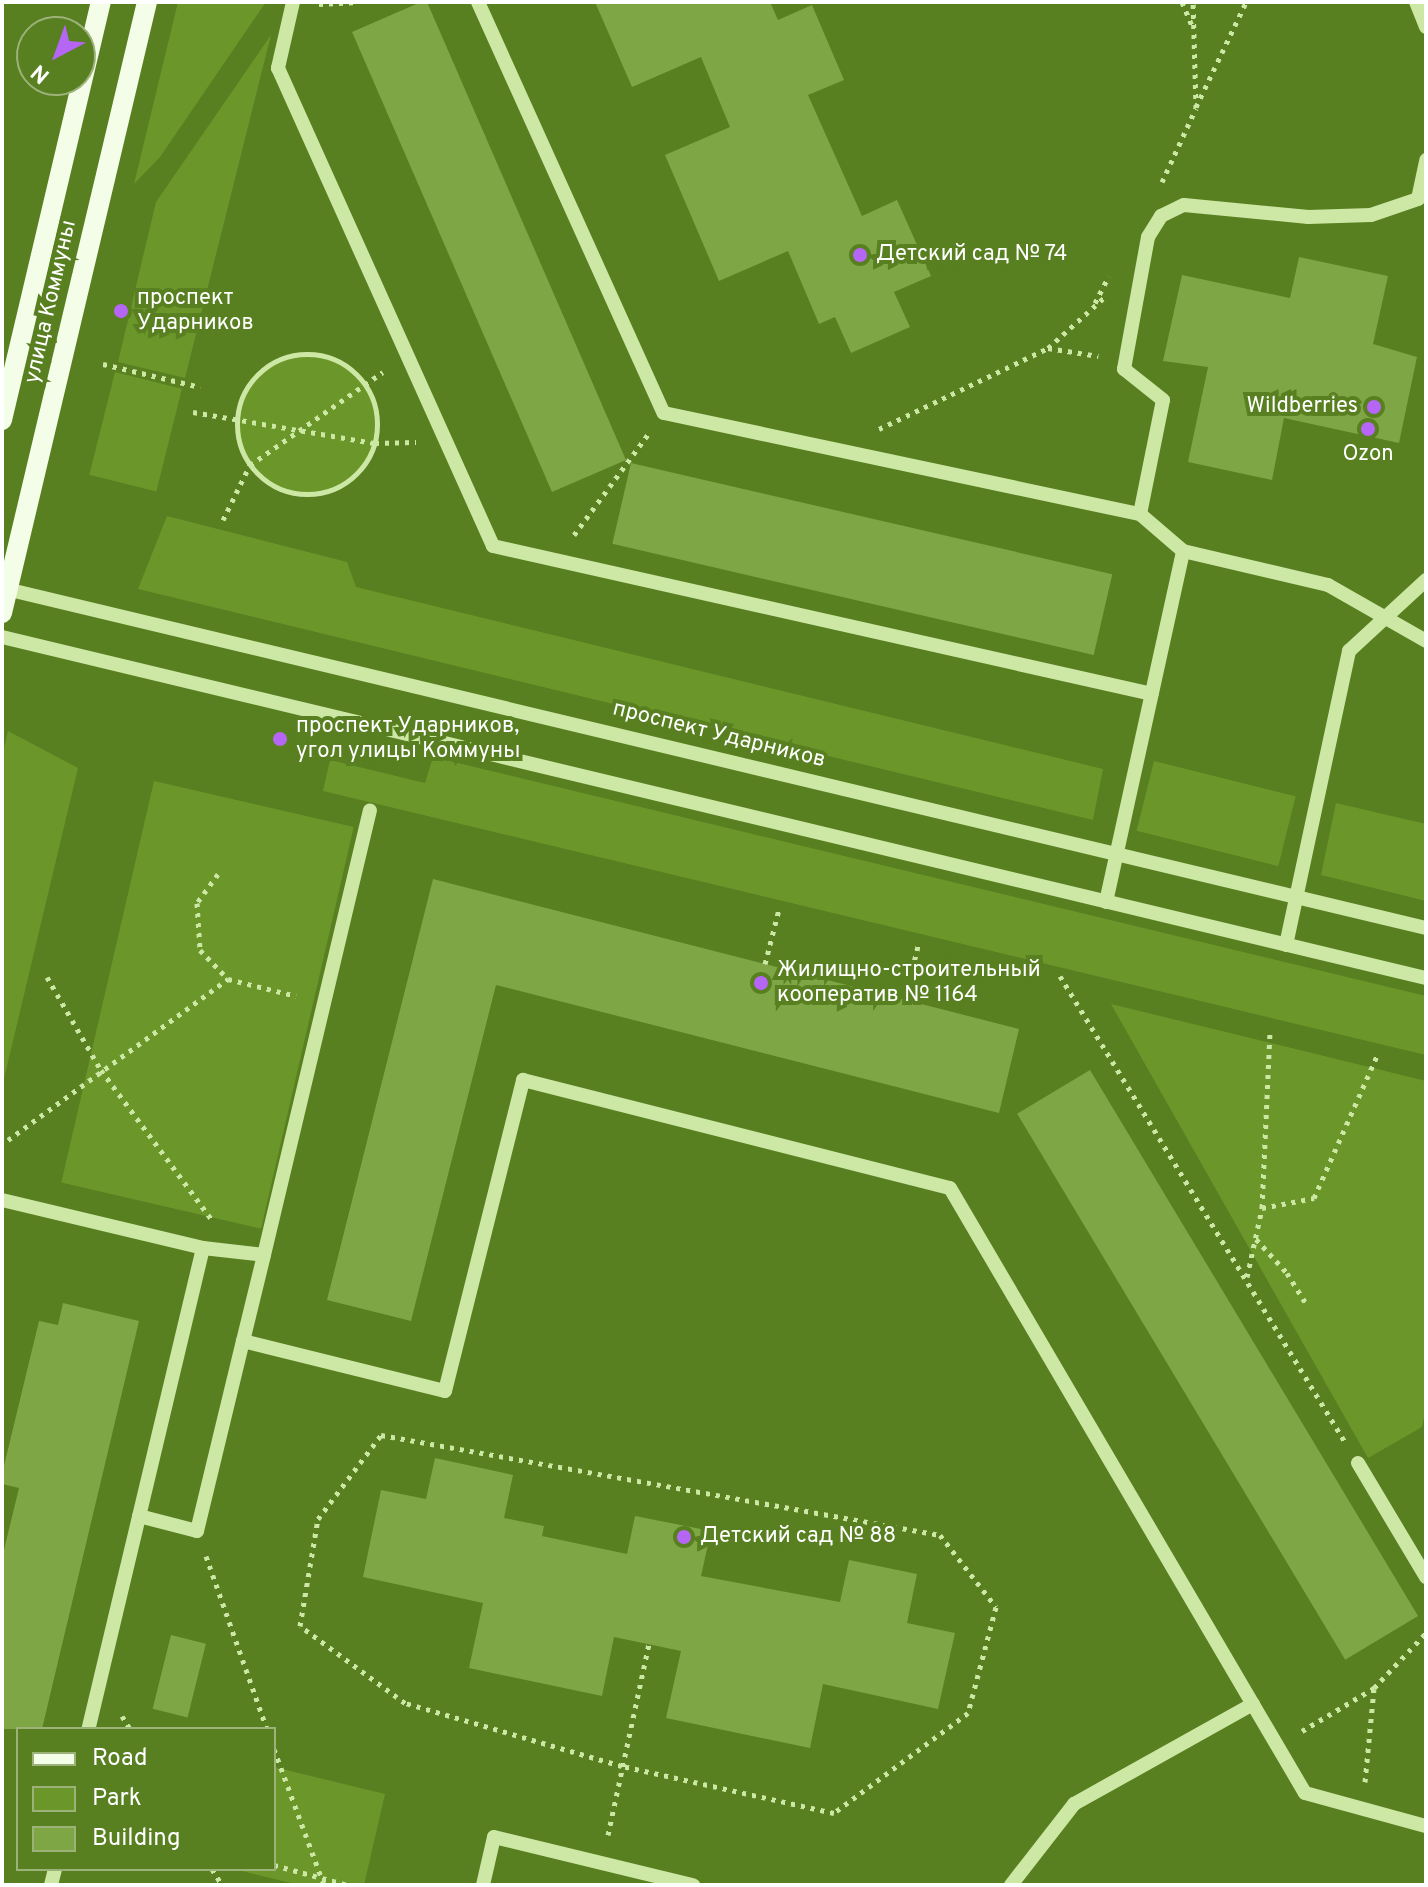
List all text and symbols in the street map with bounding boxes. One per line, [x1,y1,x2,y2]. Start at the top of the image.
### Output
north arrow [16,16,96,96]
text: N [26,58,56,88]
street label: улица Коммуны [19,218,83,386]
place label: Детский сад № 74 [876,242,1068,268]
marker: Детский сад № 74 [851,246,869,264]
place label: проспект Ударников [137,285,254,336]
marker: проспект Ударников [112,302,130,320]
place label: Wildberries [1247,394,1358,420]
marker: Wildberries [1365,398,1383,416]
marker: Ozon [1359,420,1377,438]
place label: Ozon [1342,442,1394,468]
street label: проспект Ударников [610,696,828,774]
place label: проспект Ударников, угол улицы Коммуны [296,713,520,764]
marker: проспект Ударников, угол улицы Коммуны [271,730,289,748]
place label: Жилищно-строительный кооператив № 1164 [777,957,1041,1008]
marker: Жилищно-строительный кооператив № 1164 [752,974,770,992]
place label: Детский сад № 88 [700,1524,896,1550]
marker: Детский сад № 88 [675,1528,693,1546]
legend [16,1727,276,1871]
text: Road [92,1744,148,1774]
text: Park [92,1784,142,1814]
text: Building [92,1824,181,1854]

